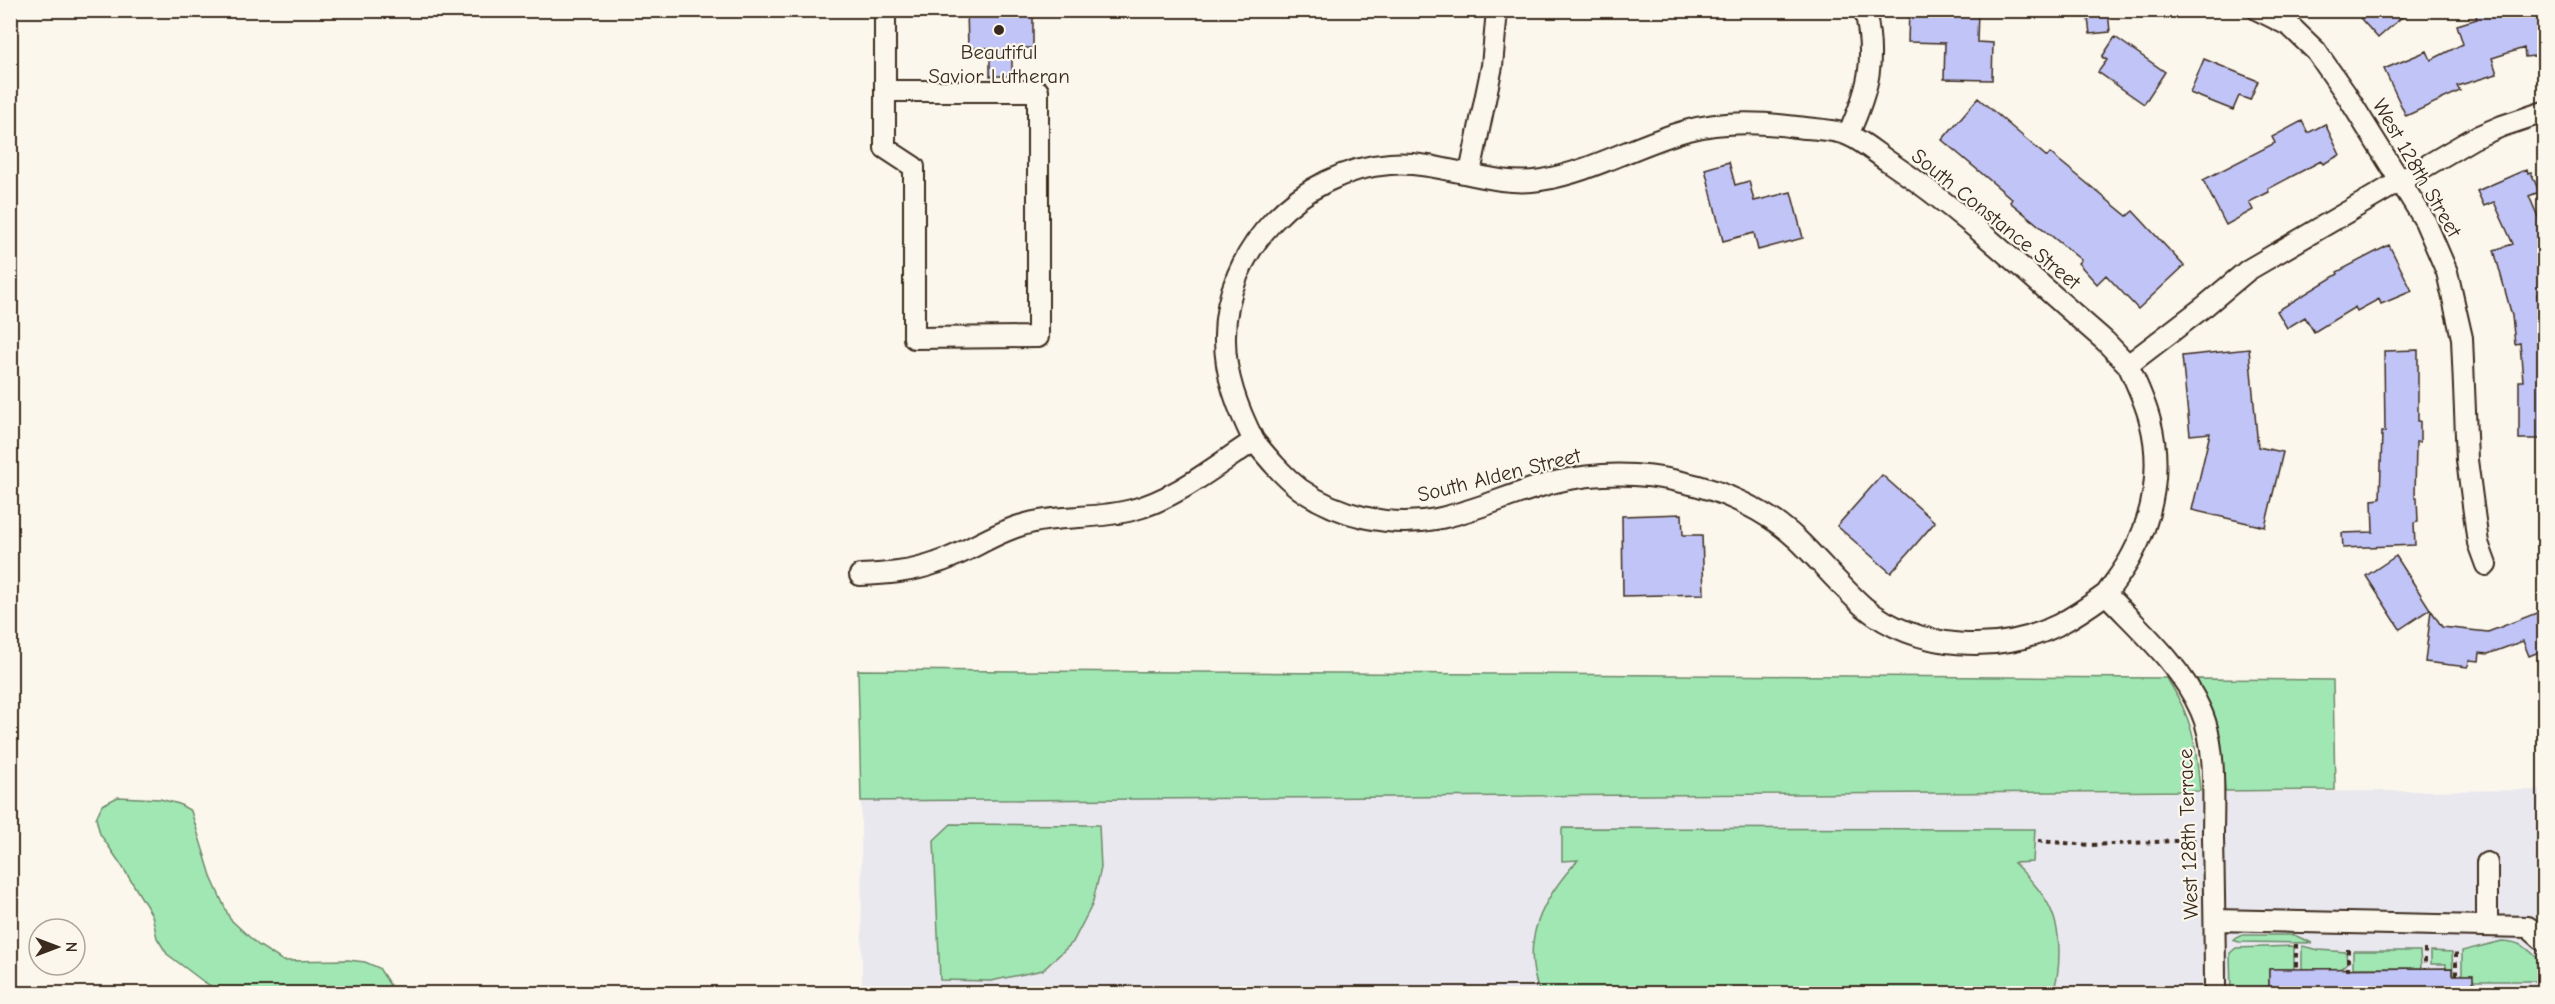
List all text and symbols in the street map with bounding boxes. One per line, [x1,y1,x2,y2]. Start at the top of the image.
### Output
marker: Beautiful Savior Lutheran [992,23,1006,37]
place label: Beautiful Savior Lutheran [928,40,1070,88]
street label: West 128th Street [2368,94,2467,242]
street label: South Constance Street [1907,144,2086,295]
street label: South Alden Street [1415,443,1584,507]
street label: West 128th Terrace [2173,748,2203,920]
north arrow [27,917,87,977]
text: N [62,942,80,952]

